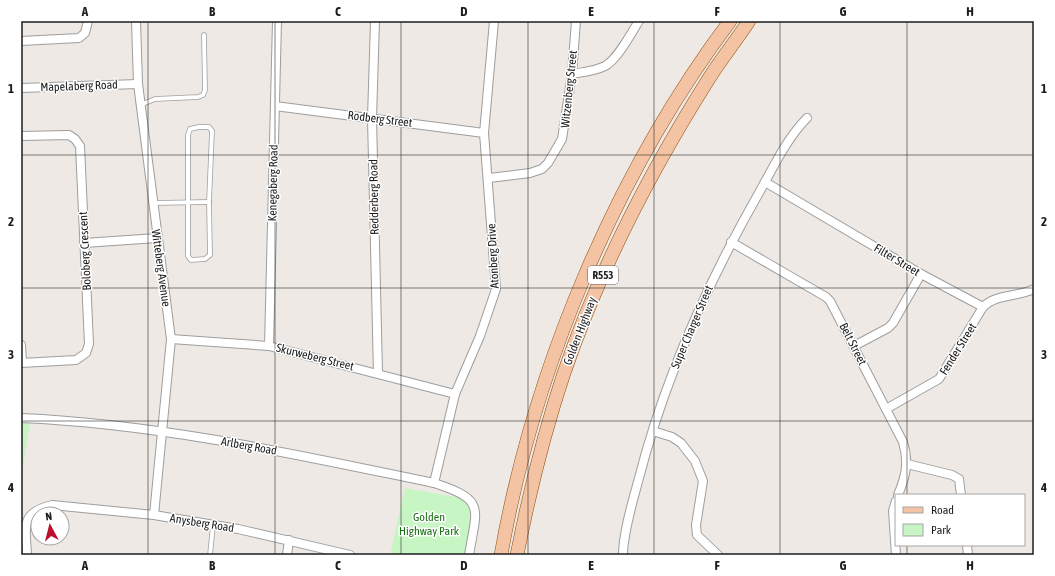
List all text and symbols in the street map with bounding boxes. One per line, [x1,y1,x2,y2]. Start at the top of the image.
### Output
text: A [81,4,89,19]
text: B [209,4,216,19]
text: C [335,4,341,19]
text: D [460,4,468,19]
text: E [588,4,594,19]
text: F [714,4,720,19]
text: G [840,4,847,19]
text: H [966,4,974,19]
street label: Witzenberg Street [558,49,580,128]
street label: Mapelaberg Road [40,78,118,94]
text: 1 [8,81,14,96]
text: 1 [1041,81,1047,96]
street label: Rodberg Street [347,108,414,130]
street label: Kenegaberg Road [265,144,281,222]
street label: Redderberg Road [366,159,382,235]
street label: Boloberg Crescent [76,211,94,291]
text: 2 [8,214,14,229]
text: 2 [1041,214,1047,229]
street label: Atonberg Drive [484,223,502,289]
street label: Witteberg Avenue [149,228,173,308]
street label: Filter Street [872,241,923,279]
road number: R553 [588,266,618,284]
street label: Super Charger Street [668,283,716,371]
street label: Golden Highway [561,295,599,367]
street label: Belt Street [836,320,870,368]
street label: Fender Street [937,320,980,378]
street label: Skurweberg Street [275,341,356,374]
text: 3 [8,347,14,362]
text: 3 [1041,347,1047,362]
street label: Arlberg Road [220,434,278,458]
text: 4 [7,480,14,495]
text: 4 [1040,480,1047,495]
legend [895,494,1025,546]
text: Road [931,503,954,517]
north arrow [30,506,70,546]
text: N [45,510,53,522]
park label: Golden Highway Park [399,510,460,538]
street label: Anysberg Road [169,511,235,535]
text: Park [931,523,952,537]
text: A [81,558,89,573]
text: B [209,558,216,573]
text: C [335,558,341,573]
text: D [460,558,468,573]
text: E [588,558,594,573]
text: F [714,558,720,573]
text: G [840,558,847,573]
text: H [966,558,974,573]

